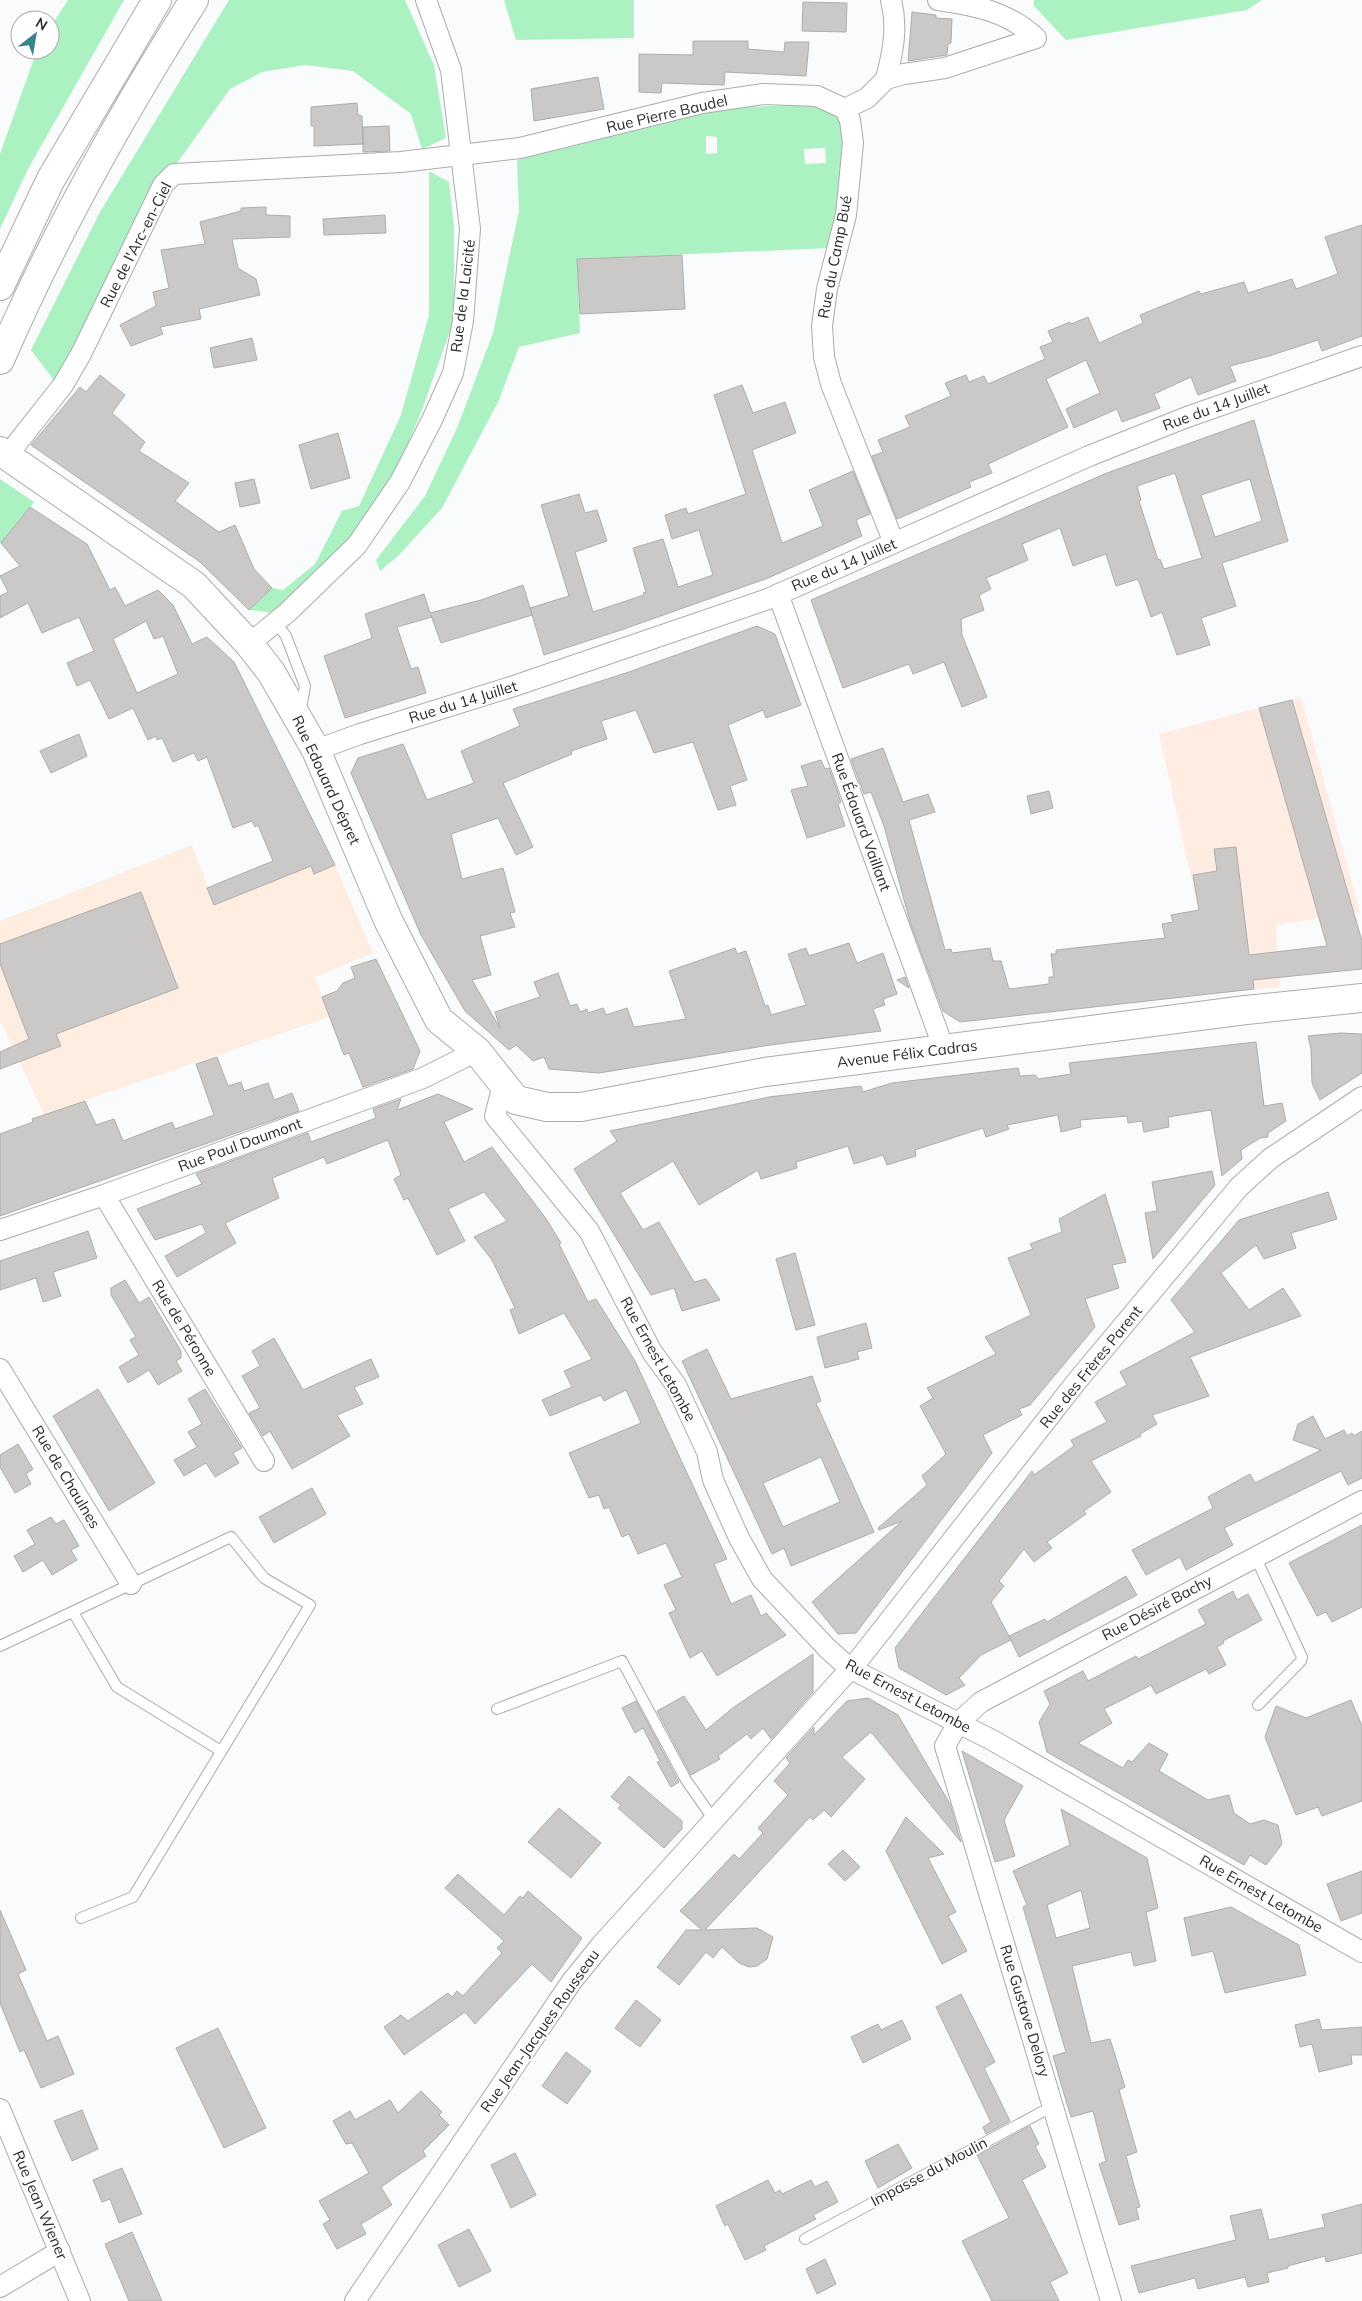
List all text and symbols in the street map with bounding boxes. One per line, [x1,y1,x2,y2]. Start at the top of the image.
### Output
north arrow [10,10,60,60]
text: N [33,13,51,34]
street label: Rue Pierre Baudel [604,90,729,137]
street label: Rue de l'Arc-en-Ciel [96,179,175,311]
street label: Rue du Camp Bué [813,194,856,320]
street label: Rue de la Laicité [446,238,479,354]
street label: Rue du 14 Juillet [1160,378,1272,435]
street label: Rue du 14 Juillet [788,534,899,595]
street label: Rue du 14 Juillet [406,676,519,727]
street label: Rue Edouard Dépret [288,712,365,847]
street label: Rue Édouard Vaillant [828,750,895,894]
street label: Avenue Félix Cadras [836,1035,978,1072]
street label: Rue Paul Daumont [175,1113,304,1176]
street label: Rue de Péronne [148,1276,221,1380]
street label: Rue Ernest Letombe [616,1293,700,1424]
street label: Rue des Frères Parent [1035,1302,1146,1432]
street label: Rue de Chaulnes [28,1422,105,1532]
street label: Rue Désiré Bachy [1098,1570,1215,1645]
street label: Rue Ernest Letombe [842,1654,974,1737]
street label: Rue Ernest Letombe [1196,1851,1326,1937]
street label: Rue Gustave Delory [996,1942,1055,2079]
street label: Rue Jean-Jacques Rousseau [476,1946,603,2116]
street label: Impasse du Moulin [867,2133,990,2210]
street label: Rue Jean Wiener [9,2147,72,2263]

